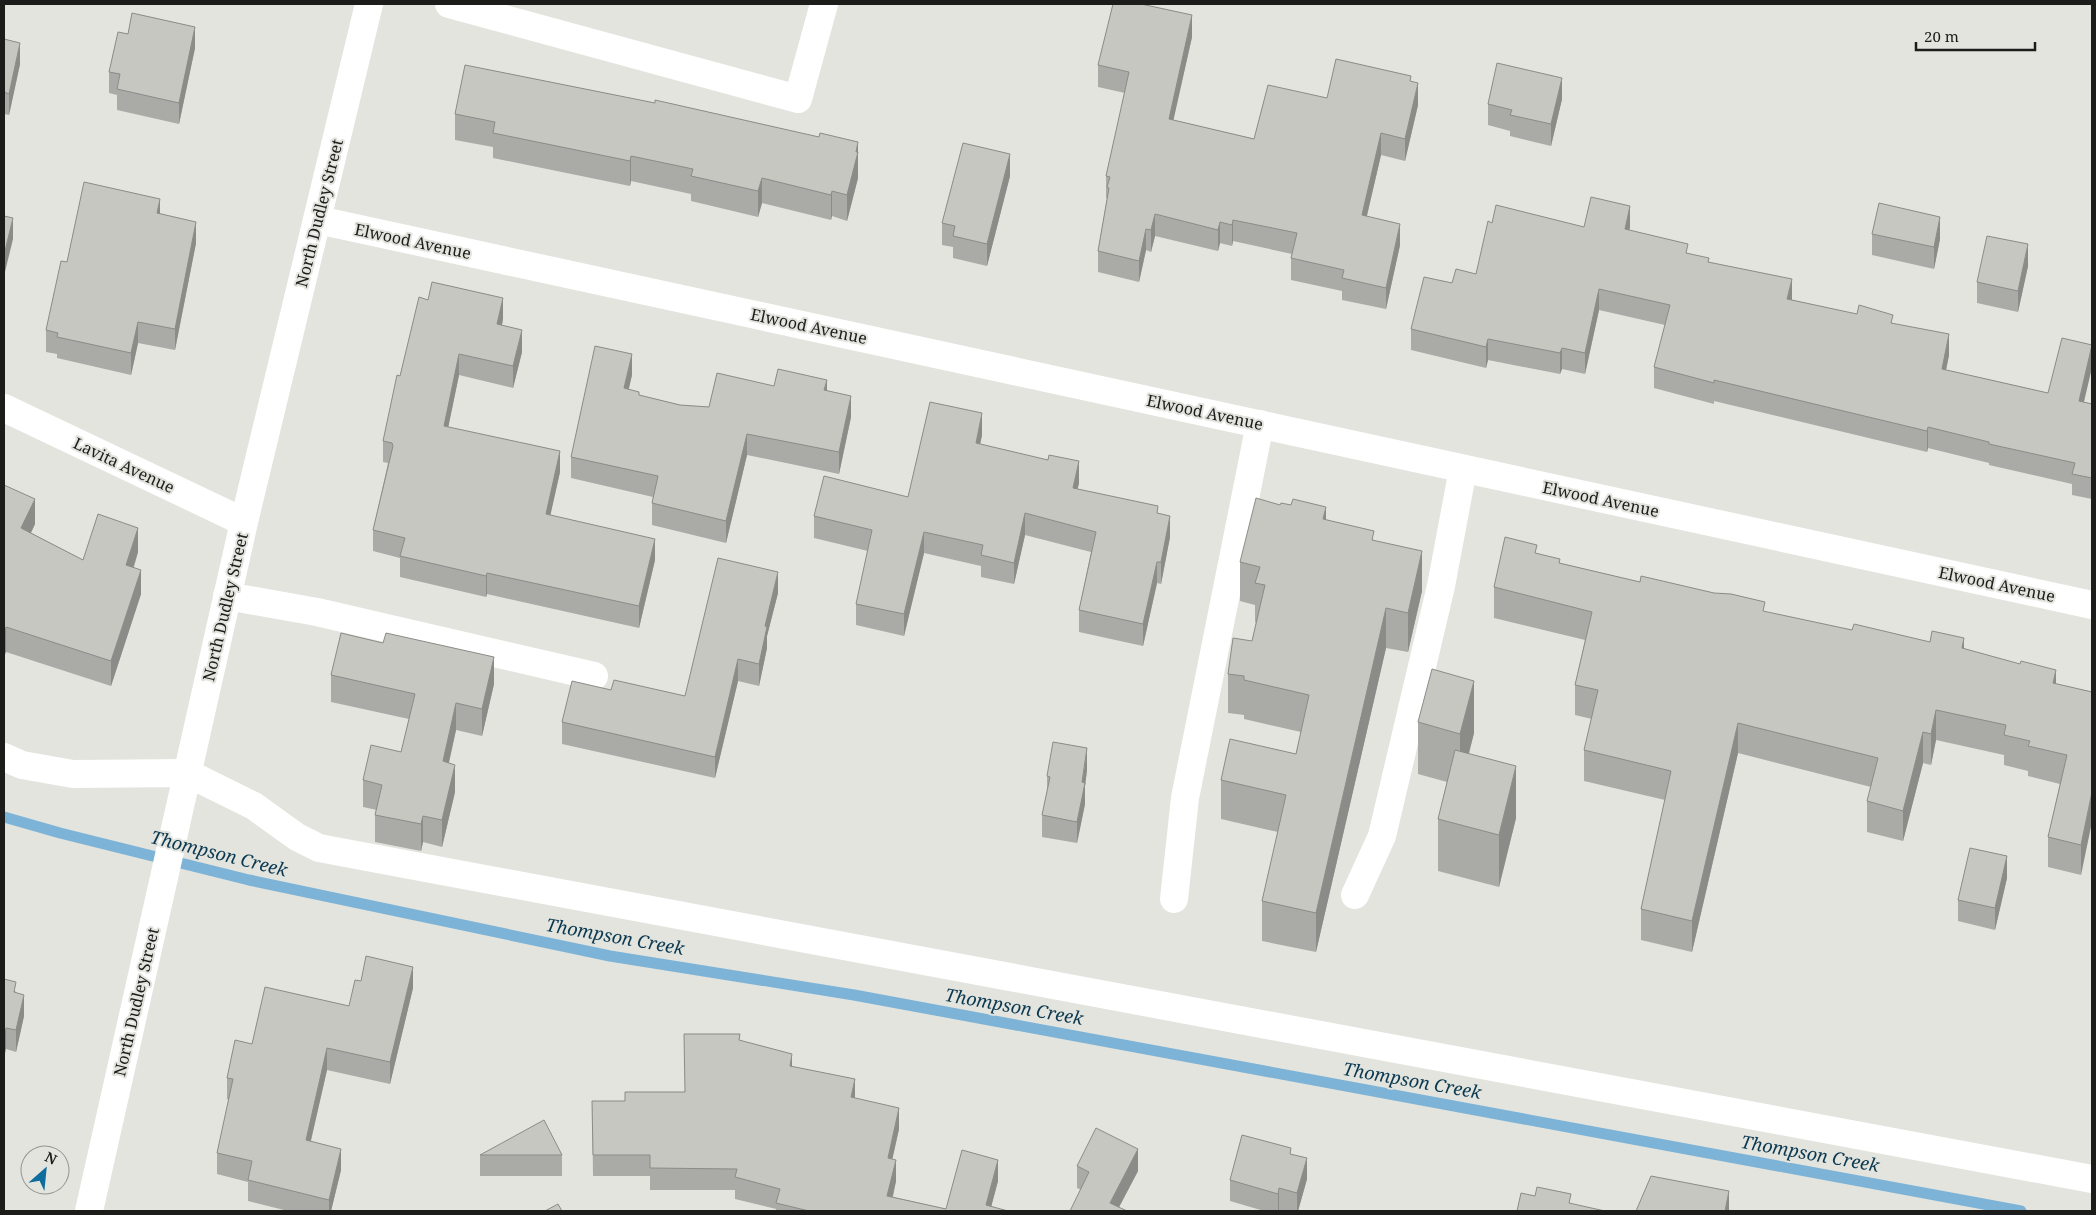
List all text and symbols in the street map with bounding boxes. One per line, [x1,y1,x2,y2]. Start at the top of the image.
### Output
scale bar [1916,20,2035,52]
text: 20 m [1924,26,1959,46]
street label: North Dudley Street [290,136,348,289]
street label: Elwood Avenue [353,218,473,264]
street label: Elwood Avenue [749,303,869,349]
street label: Elwood Avenue [1145,389,1265,435]
street label: Lavita Avenue [70,432,178,498]
street label: Elwood Avenue [1541,476,1661,522]
street label: North Dudley Street [197,530,253,683]
street label: Elwood Avenue [1937,561,2057,607]
water label: Thompson Creek [148,824,291,882]
water label: Thompson Creek [544,912,687,960]
street label: North Dudley Street [108,925,164,1078]
water label: Thompson Creek [943,982,1086,1030]
water label: Thompson Creek [1341,1056,1484,1104]
water label: Thompson Creek [1739,1129,1882,1177]
north arrow [20,1145,70,1195]
text: N [42,1147,60,1169]

